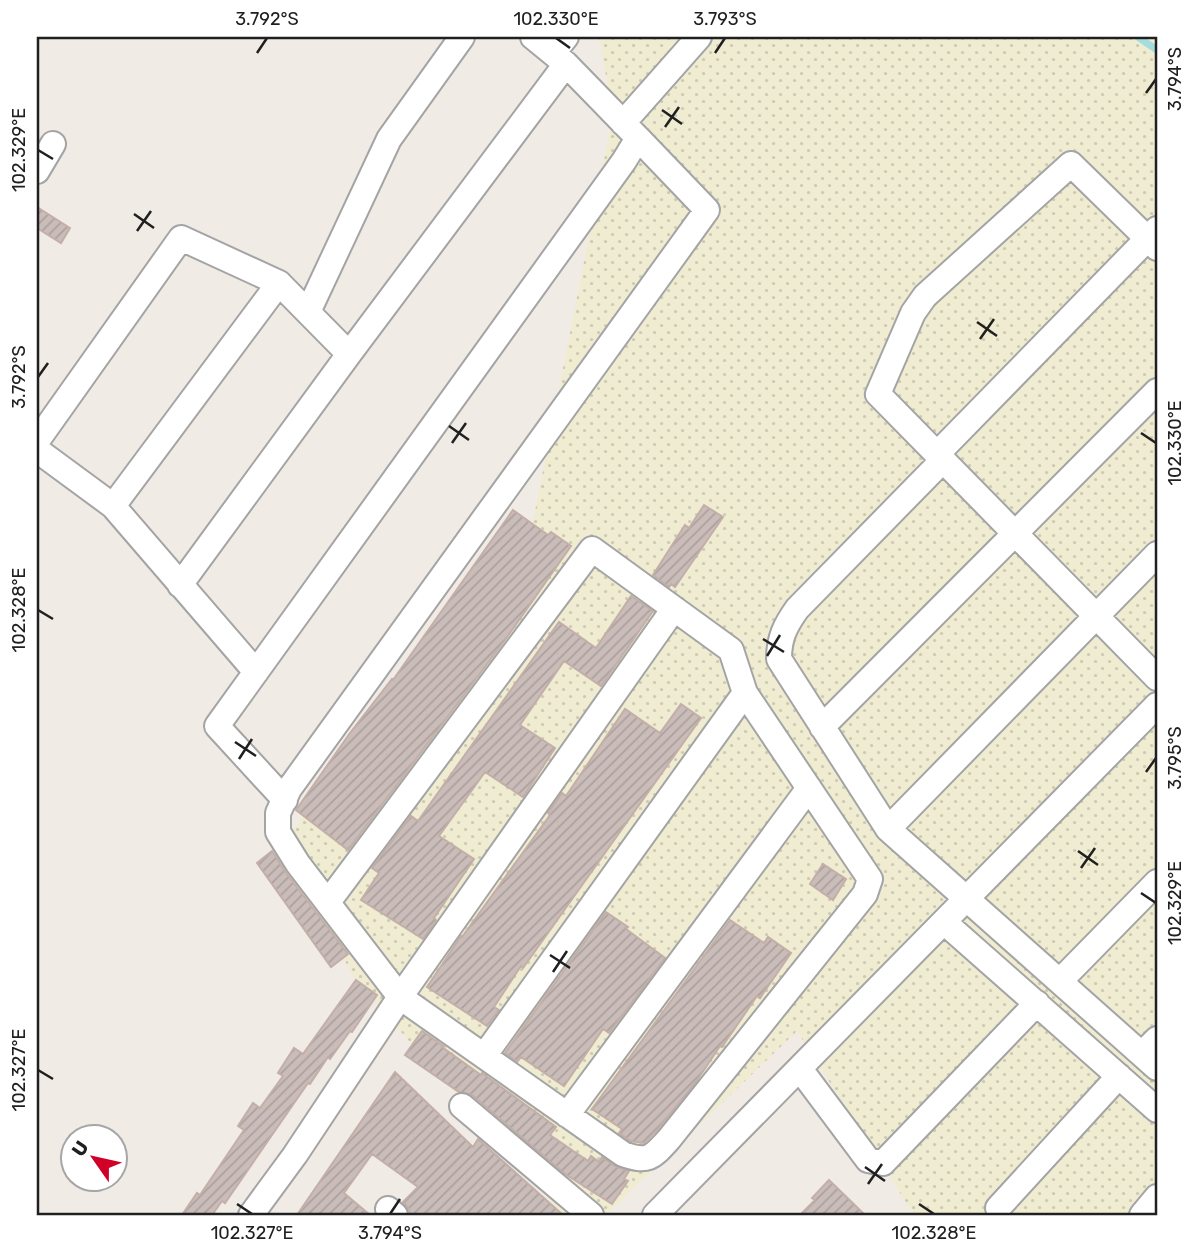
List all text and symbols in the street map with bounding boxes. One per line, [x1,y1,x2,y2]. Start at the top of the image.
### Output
text: 3.792°S [235,8,299,30]
text: 102.330°E [513,8,599,30]
text: 3.793°S [693,8,757,30]
text: 3.794°S [1164,47,1186,111]
text: 102.329°E [8,108,30,192]
text: 3.792°S [8,345,30,409]
text: 102.330°E [1164,400,1186,486]
text: 102.328°E [8,568,30,652]
text: 3.795°S [1164,726,1186,790]
text: 102.329°E [1164,861,1186,945]
text: 102.327°E [8,1029,30,1111]
north arrow [60,1122,130,1192]
text: U [67,1137,94,1161]
text: 102.327°E [211,1222,293,1244]
text: 3.794°S [358,1222,422,1244]
text: 102.328°E [892,1222,976,1244]

